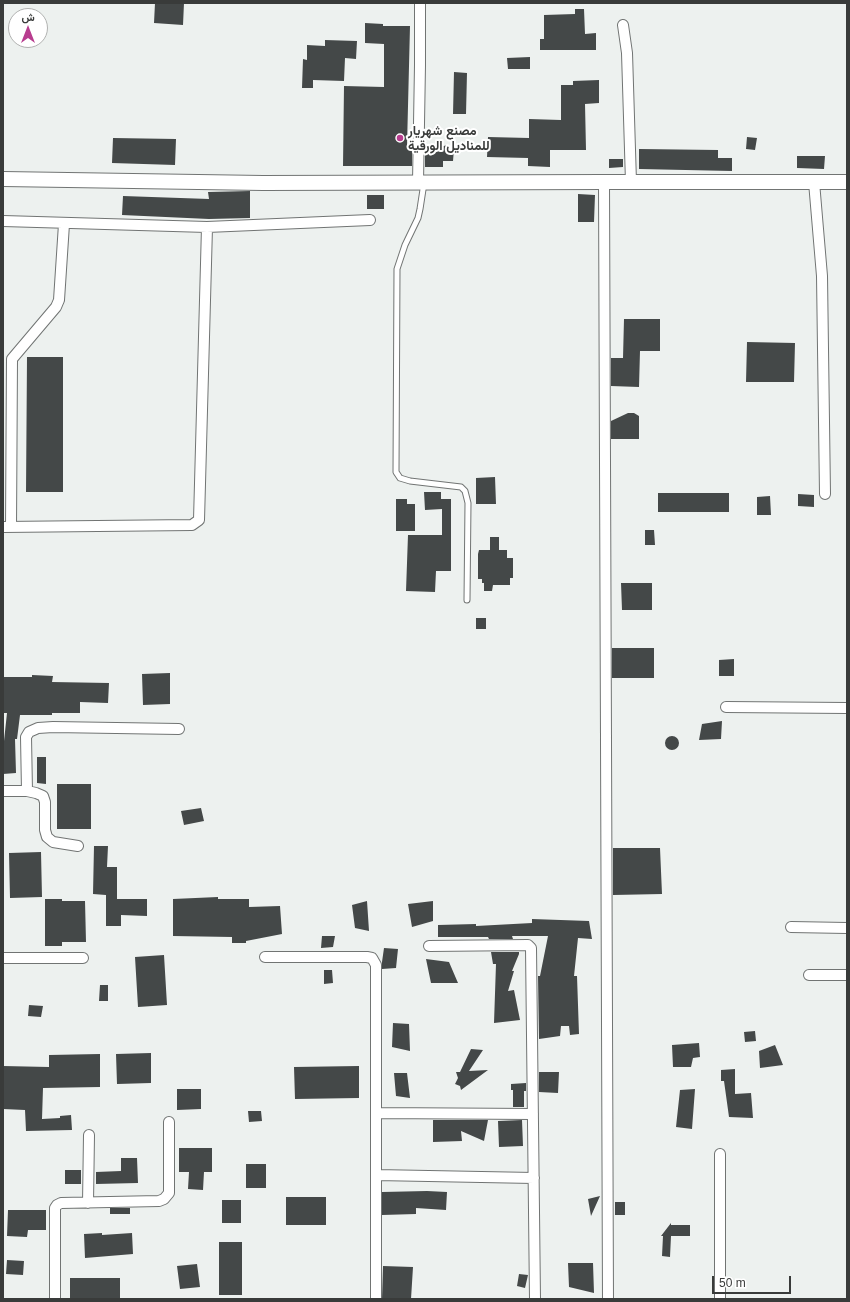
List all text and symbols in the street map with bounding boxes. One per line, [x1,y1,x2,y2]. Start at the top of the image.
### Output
north arrow [8,8,48,48]
text: ش [21,11,35,23]
place label: مصنع شهريار للمناديل الورقية [408,123,490,154]
marker: مصنع شهريار للمناديل الورقية [395,133,405,143]
scale bar [714,1268,793,1294]
text: 50 m [719,1276,746,1290]

